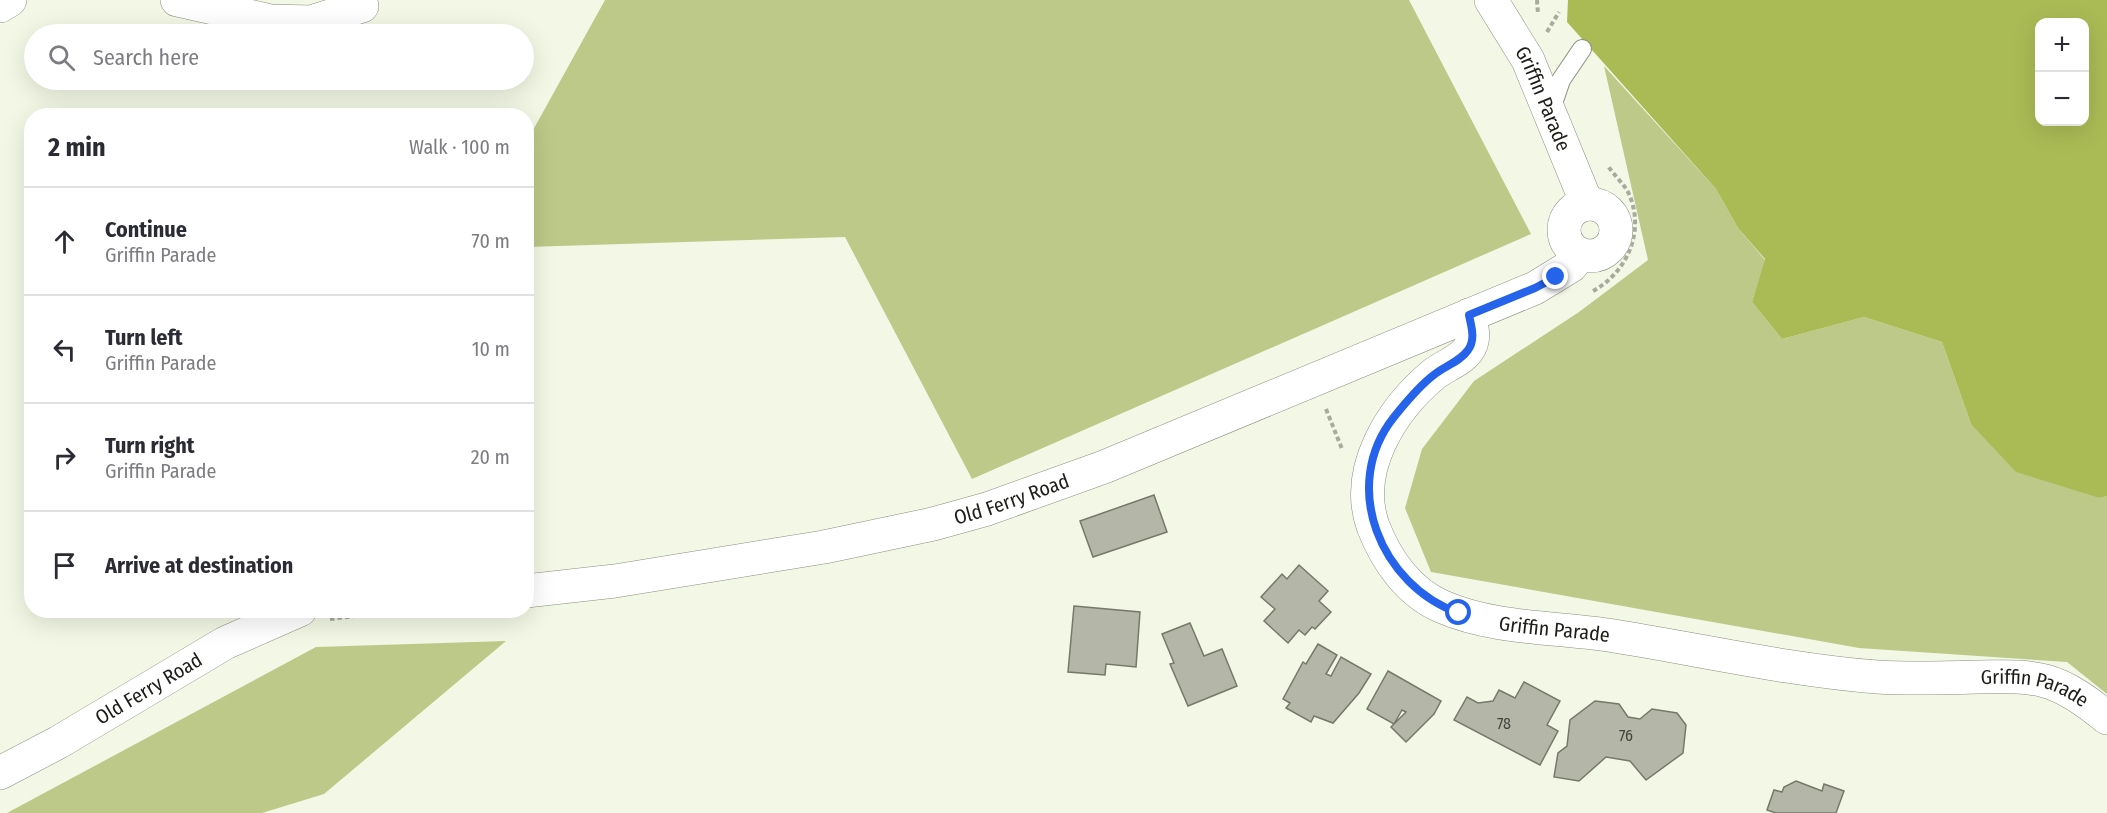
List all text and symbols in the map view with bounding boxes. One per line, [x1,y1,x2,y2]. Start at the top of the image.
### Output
map controls [2035,18,2089,126]
button: + [2035,18,2089,72]
search box [24,24,534,90]
icon: search [45,41,78,74]
street label: Griffin Parade [1510,42,1576,154]
text: Search here [93,44,199,71]
button: − [2035,72,2089,126]
text: 2 min [48,132,106,163]
text: Walk · 100 m [409,135,510,159]
text: Continue [105,216,187,243]
icon: ahead [48,225,81,258]
text: 70 m [472,229,510,253]
text: Griffin Parade [105,243,216,267]
route end [1542,263,1568,289]
text: Turn left [105,324,183,351]
icon: left [48,333,81,366]
text: 10 m [472,337,510,361]
text: Griffin Parade [105,351,216,375]
text: Turn right [105,432,194,459]
icon: right [48,441,81,474]
text: 20 m [471,445,510,469]
text: Griffin Parade [105,459,216,483]
street label: Old Ferry Road [951,469,1072,530]
icon: arrive [48,549,81,582]
text: Arrive at destination [105,552,293,579]
route start [1445,599,1471,625]
street label: Griffin Parade [1497,611,1611,647]
street label: Old Ferry Road [91,647,206,730]
street label: Griffin Parade [1981,665,2093,712]
house number: 78 [1497,714,1511,733]
house number: 76 [1619,726,1633,745]

